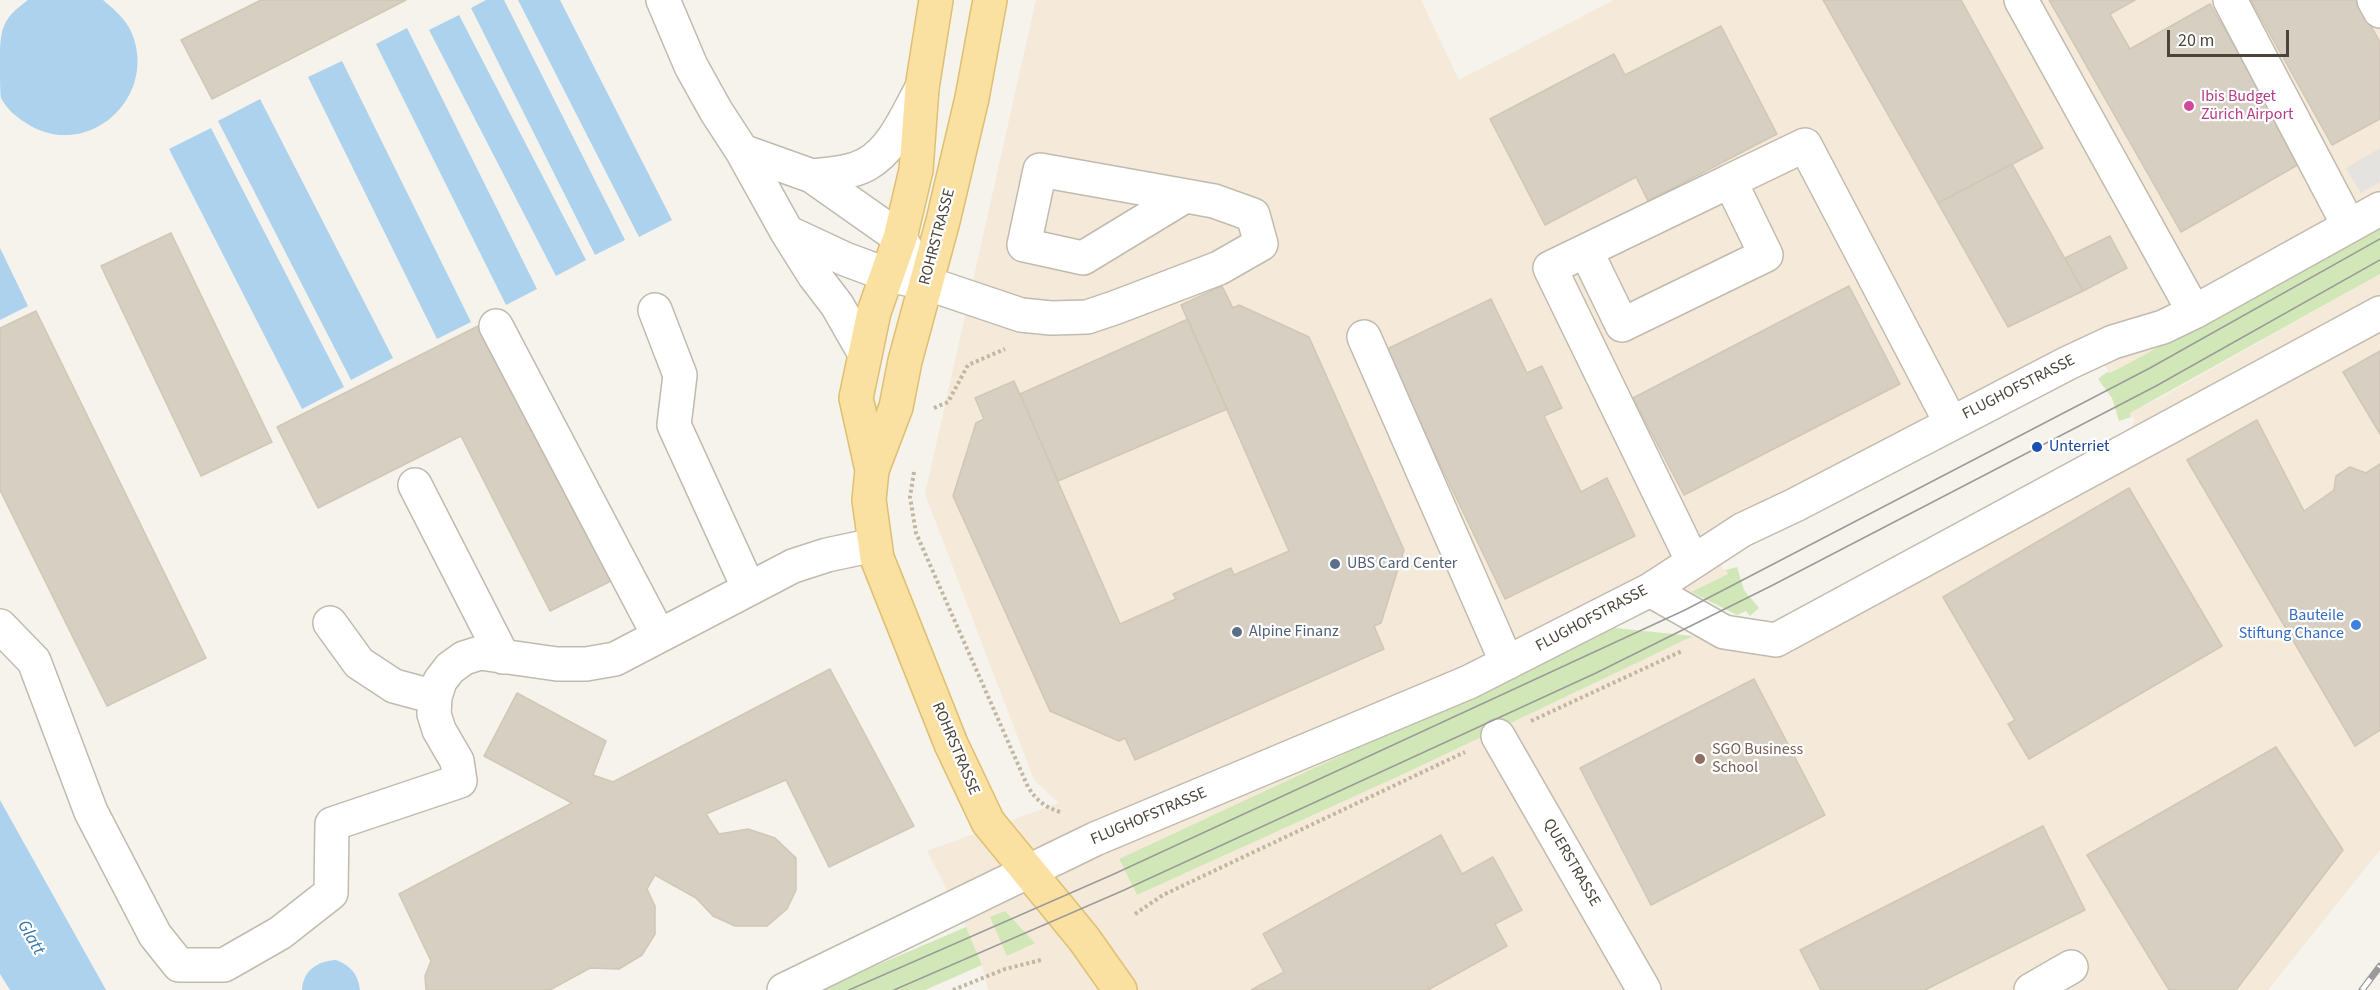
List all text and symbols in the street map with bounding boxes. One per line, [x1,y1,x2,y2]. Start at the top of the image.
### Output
scale bar [2170,18,2292,56]
text: 20 m [2178,28,2214,53]
place label: Ibis Budget Zürich Airport [2201,87,2293,125]
marker: Ibis Budget Zürich Airport [2182,99,2196,113]
street label: ROHRSTRASSE [916,187,960,287]
street label: FLUGHOFSTRASSE [1959,351,2079,425]
place label: Unterriet [2049,437,2109,457]
marker: Unterriet [2030,440,2044,454]
place label: UBS Card Center [1347,554,1457,574]
marker: UBS Card Center [1328,557,1342,571]
street label: FLUGHOFSTRASSE [1533,581,1651,657]
place label: Bauteile Stiftung Chance [2239,606,2344,644]
marker: Bauteile Stiftung Chance [2349,618,2363,632]
place label: Alpine Finanz [1249,622,1339,642]
marker: Alpine Finanz [1230,625,1244,639]
street label: ROHRSTRASSE [927,700,983,798]
place label: SGO Business School [1712,740,1803,778]
marker: SGO Business School [1693,752,1707,766]
street label: FLUGHOFSTRASSE [1088,784,1210,850]
street label: QUERSTRASSE [1538,816,1604,910]
water label: Glatt [12,917,48,959]

